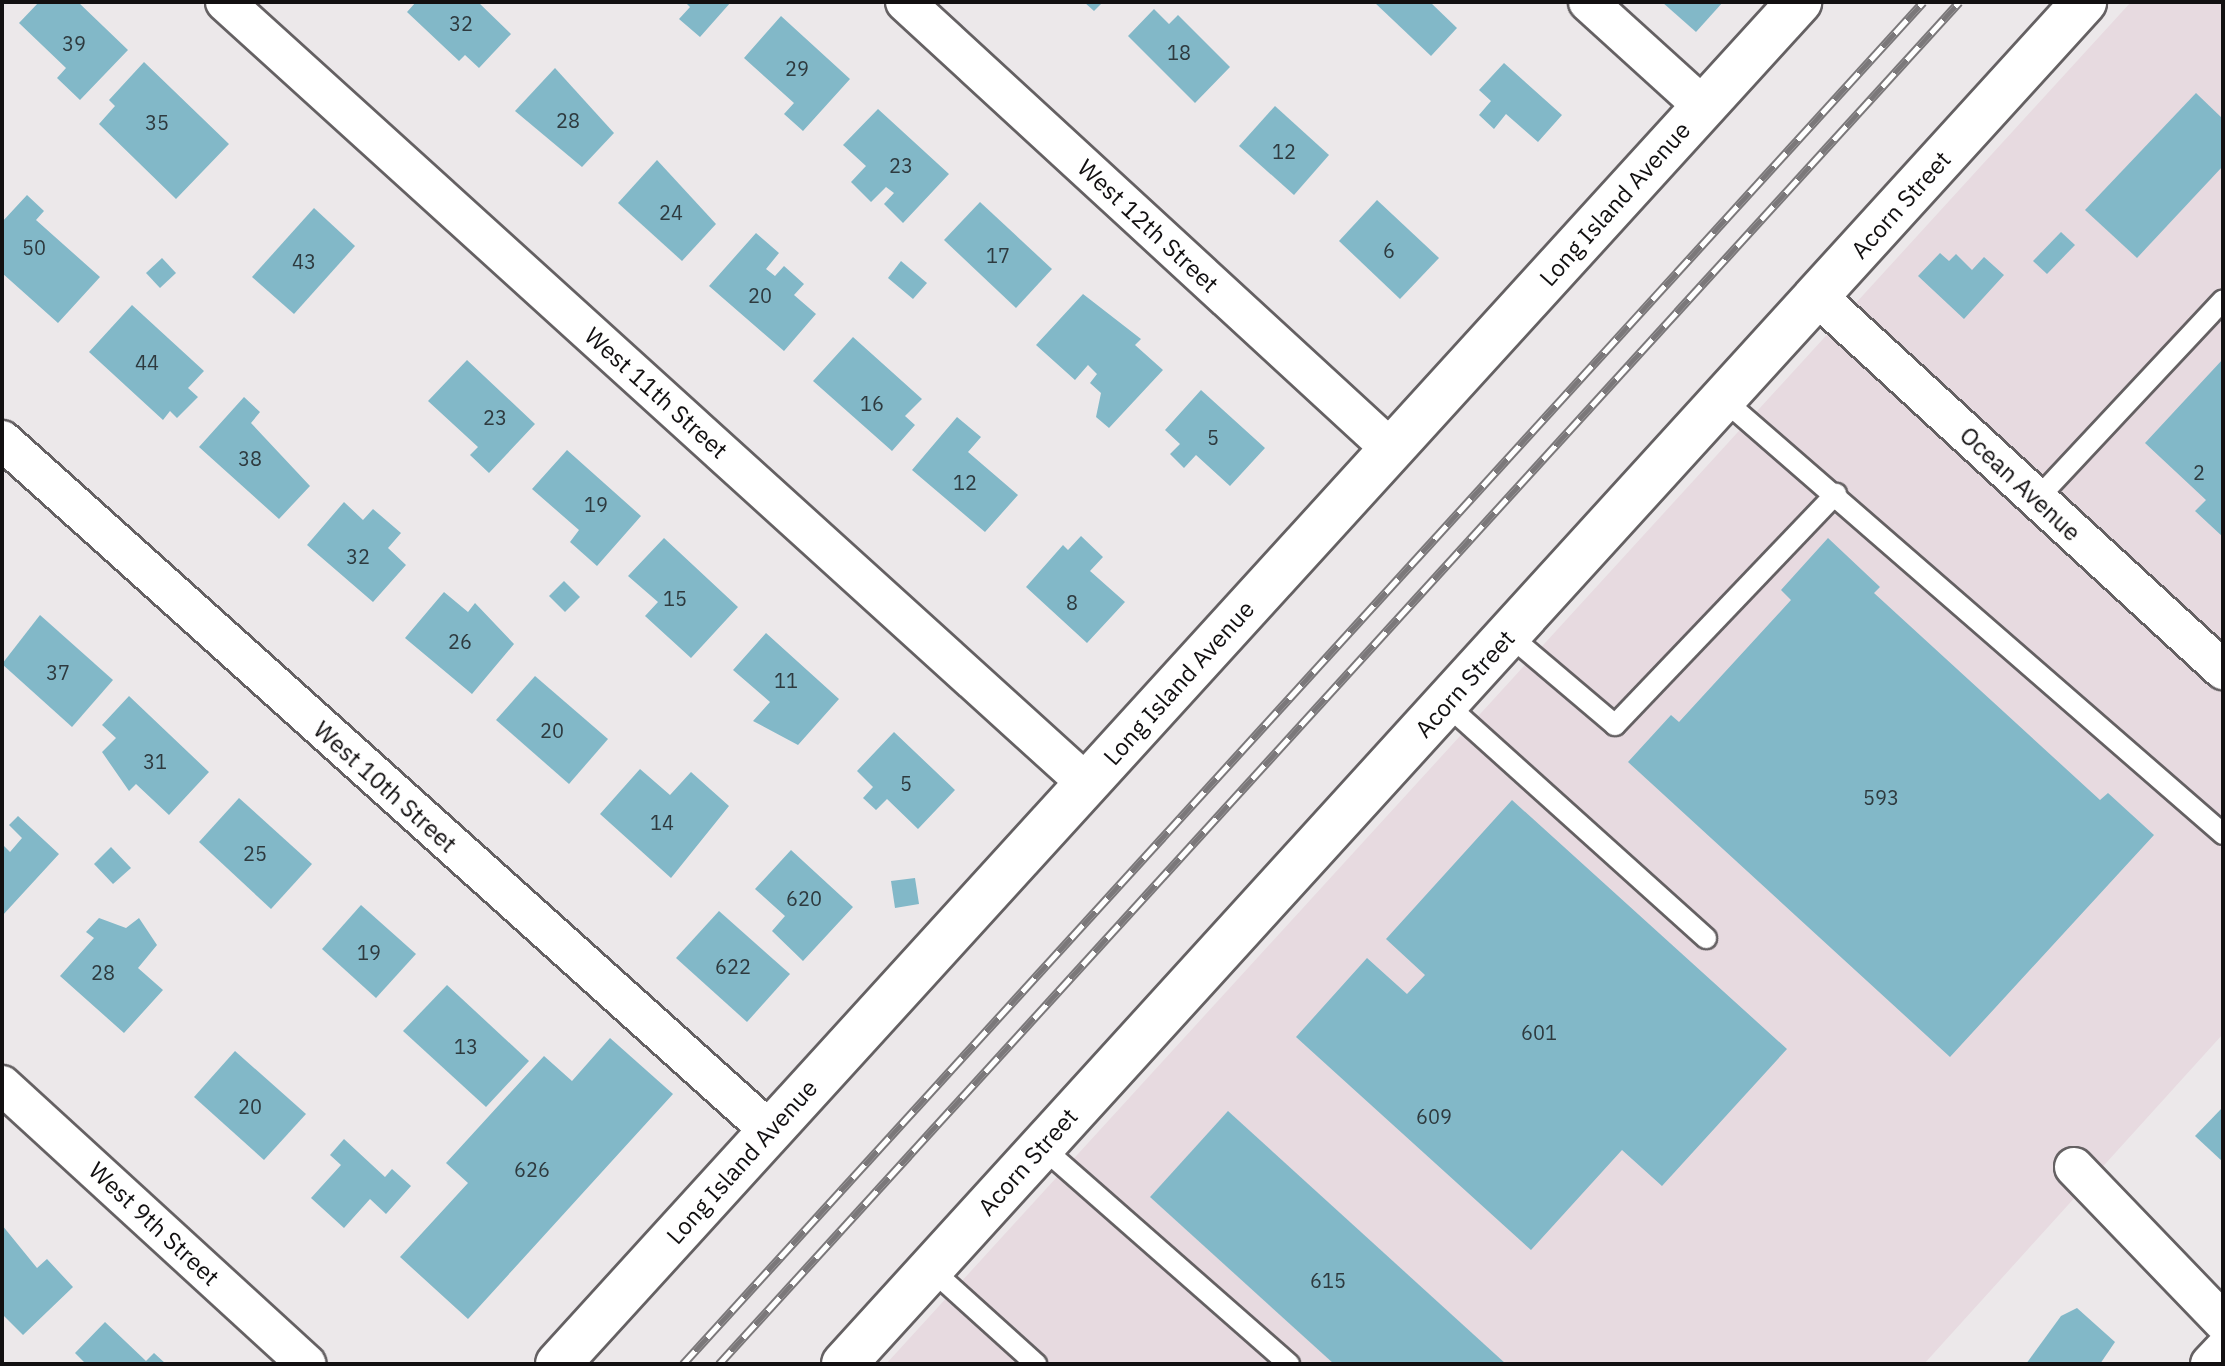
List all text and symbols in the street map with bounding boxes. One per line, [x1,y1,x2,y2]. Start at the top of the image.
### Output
house number: 32 [449,11,473,35]
house number: 39 [62,31,86,55]
house number: 18 [1167,40,1191,64]
house number: 29 [785,56,809,80]
house number: 28 [556,108,580,132]
house number: 35 [145,110,169,134]
street label: Long Island Avenue [1534,116,1696,292]
house number: 12 [1272,139,1296,163]
street label: Acorn Street [1845,145,1957,265]
house number: 23 [889,153,913,177]
street label: West 12th Street [1072,153,1224,299]
house number: 24 [659,200,683,224]
house number: 50 [22,235,46,259]
house number: 6 [1383,238,1395,262]
house number: 17 [986,243,1010,267]
house number: 43 [292,249,316,273]
house number: 20 [748,283,772,307]
street label: West 11th Street [579,321,733,465]
house number: 44 [135,350,159,374]
house number: 16 [860,391,884,415]
house number: 23 [483,405,507,429]
street label: Ocean Avenue [1954,421,2086,547]
house number: 5 [1207,425,1219,449]
house number: 38 [238,446,262,470]
house number: 2 [2193,460,2205,484]
house number: 12 [953,470,977,494]
house number: 19 [584,492,608,516]
house number: 32 [346,544,370,568]
house number: 15 [663,586,687,610]
house number: 8 [1066,590,1078,614]
street label: Long Island Avenue [1098,595,1260,771]
street label: Acorn Street [1409,624,1521,744]
house number: 26 [448,629,472,653]
house number: 37 [46,660,70,684]
house number: 11 [774,668,798,692]
street label: West 10th Street [308,715,462,859]
house number: 20 [540,718,564,742]
house number: 31 [143,749,167,773]
house number: 5 [900,771,912,795]
house number: 593 [1863,785,1899,809]
house number: 14 [650,810,674,834]
house number: 25 [243,841,267,865]
house number: 620 [786,886,822,910]
house number: 19 [357,940,381,964]
house number: 622 [715,954,751,978]
house number: 28 [91,960,115,984]
house number: 601 [1521,1020,1557,1044]
house number: 13 [454,1034,478,1058]
street label: Long Island Avenue [661,1074,823,1250]
house number: 20 [238,1094,262,1118]
street label: Acorn Street [972,1102,1084,1222]
house number: 609 [1416,1104,1452,1128]
street label: West 9th Street [83,1156,225,1292]
house number: 626 [514,1157,550,1181]
house number: 615 [1310,1268,1346,1292]

